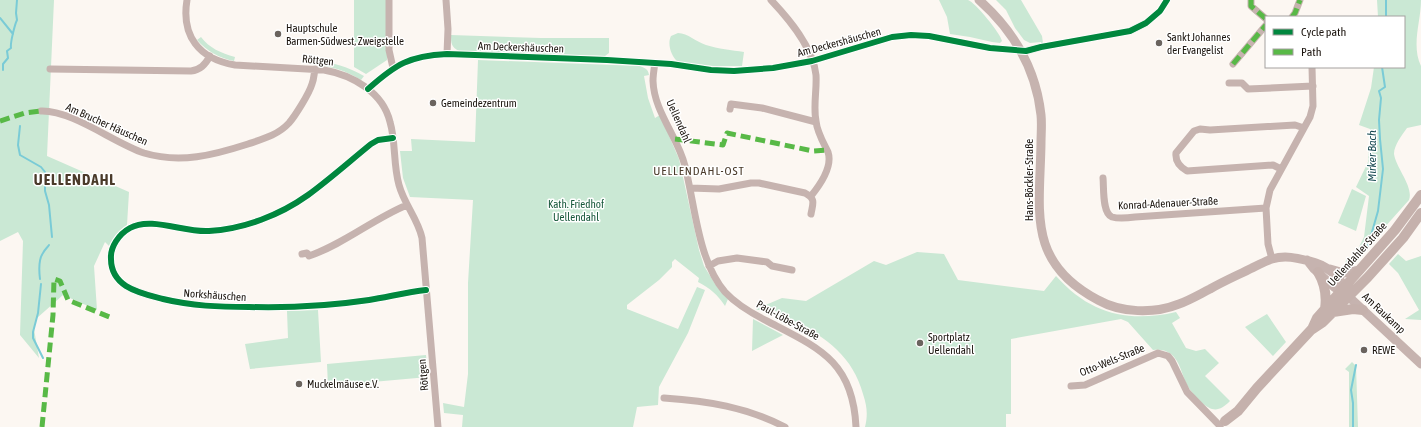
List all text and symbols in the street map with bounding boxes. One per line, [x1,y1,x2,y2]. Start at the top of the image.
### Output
legend [1265,16,1405,68]
place label: Hauptschule Barmen-Südwest, Zweigstelle [286,22,404,47]
street label: Am Deckershäuschen [796,25,882,59]
text: Cycle path [1301,25,1346,39]
marker: Hauptschule Barmen-Südwest, Zweigstelle [273,29,283,39]
place label: Sankt Johannes der Evangelist [1167,31,1230,56]
marker: Sankt Johannes der Evangelist [1154,38,1164,48]
street label: Am Deckershäuschen [478,40,564,54]
text: Path [1301,45,1322,59]
street label: Röttgen [302,52,334,68]
place label: Gemeindezentrum [441,97,517,109]
street label: Uellendahl [664,97,694,145]
marker: Gemeindezentrum [428,98,438,108]
street label: Am Brucher Häuschen [64,101,150,147]
water label: Mirker Bach [1365,130,1379,182]
street label: Hans-Böckler-Straße [1023,139,1035,221]
district label: UELLENDAHL-OST [653,164,745,178]
district label: UELLENDAHL [34,171,116,188]
street label: Konrad-Adenauer-Straße [1118,194,1218,212]
park label: Kath. Friedhof Uellendahl [548,198,604,223]
street label: Uellendahler Straße [1325,220,1389,288]
street label: Norkshäuschen [183,287,247,303]
street label: Am Raukamp [1360,290,1408,336]
street label: Paul-Löbe-Straße [755,298,821,342]
place label: Sportplatz Uellendahl [928,331,974,356]
marker: Sportplatz Uellendahl [915,338,925,348]
street label: Otto-Wels-Straße [1078,342,1146,378]
place label: REWE [1372,344,1395,356]
marker: REWE [1359,345,1369,355]
street label: Röttgen [416,359,430,391]
place label: Muckelmäuse e.V. [307,378,379,390]
marker: Muckelmäuse e.V. [294,379,304,389]

